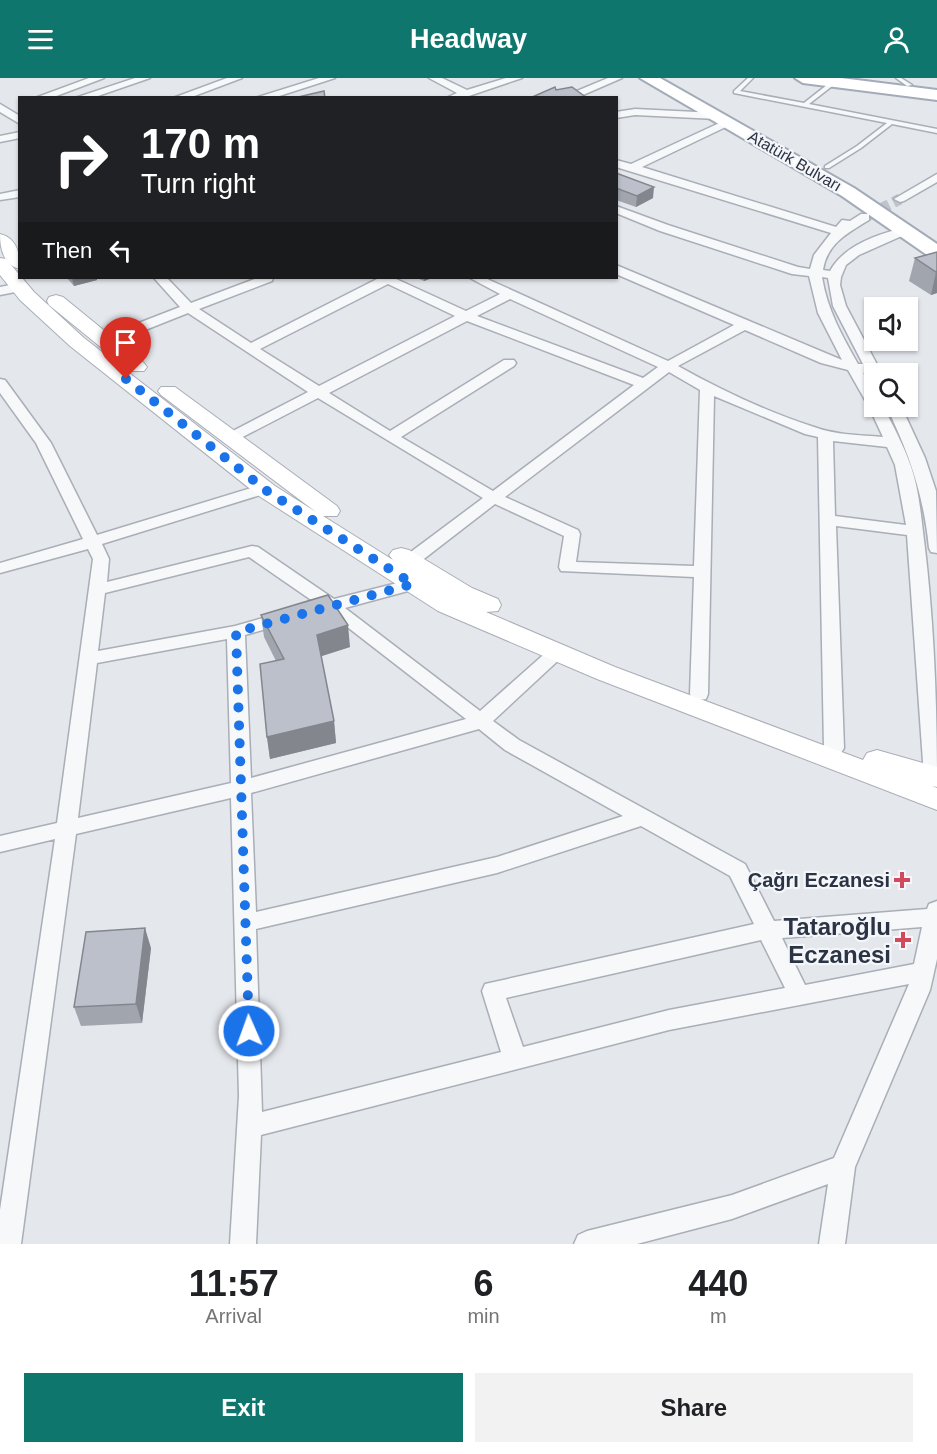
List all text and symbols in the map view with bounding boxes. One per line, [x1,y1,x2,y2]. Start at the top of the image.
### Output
icon: menu [24,23,57,56]
icon: person [880,23,913,56]
text: Headway [410,24,527,54]
icon: right [42,120,120,198]
text: 170 m [141,120,260,167]
street label: Atatürk Bulvarı [745,127,845,195]
text: Turn right [141,169,256,199]
icon: left [104,234,137,267]
text: Then [42,238,92,263]
map controls [864,297,918,417]
button: sound [864,297,918,351]
pin [100,317,151,379]
icon: arrive [109,326,142,359]
button: search [864,363,918,417]
place label: Çağrı Eczanesi [748,869,890,891]
marker: Çağrı Eczanesi [895,873,909,887]
place label: Tataroğlu Eczanesi [783,913,891,968]
marker: Tataroğlu Eczanesi [896,933,910,947]
position arrow [217,999,281,1063]
text: 11:57 [189,1263,279,1304]
text: 6 [473,1263,494,1304]
text: 440 [688,1263,748,1304]
text: Arrival [205,1305,262,1327]
text: min [467,1305,500,1327]
text: m [710,1305,727,1327]
button: Exit [24,1373,463,1442]
button: Share [475,1373,913,1442]

